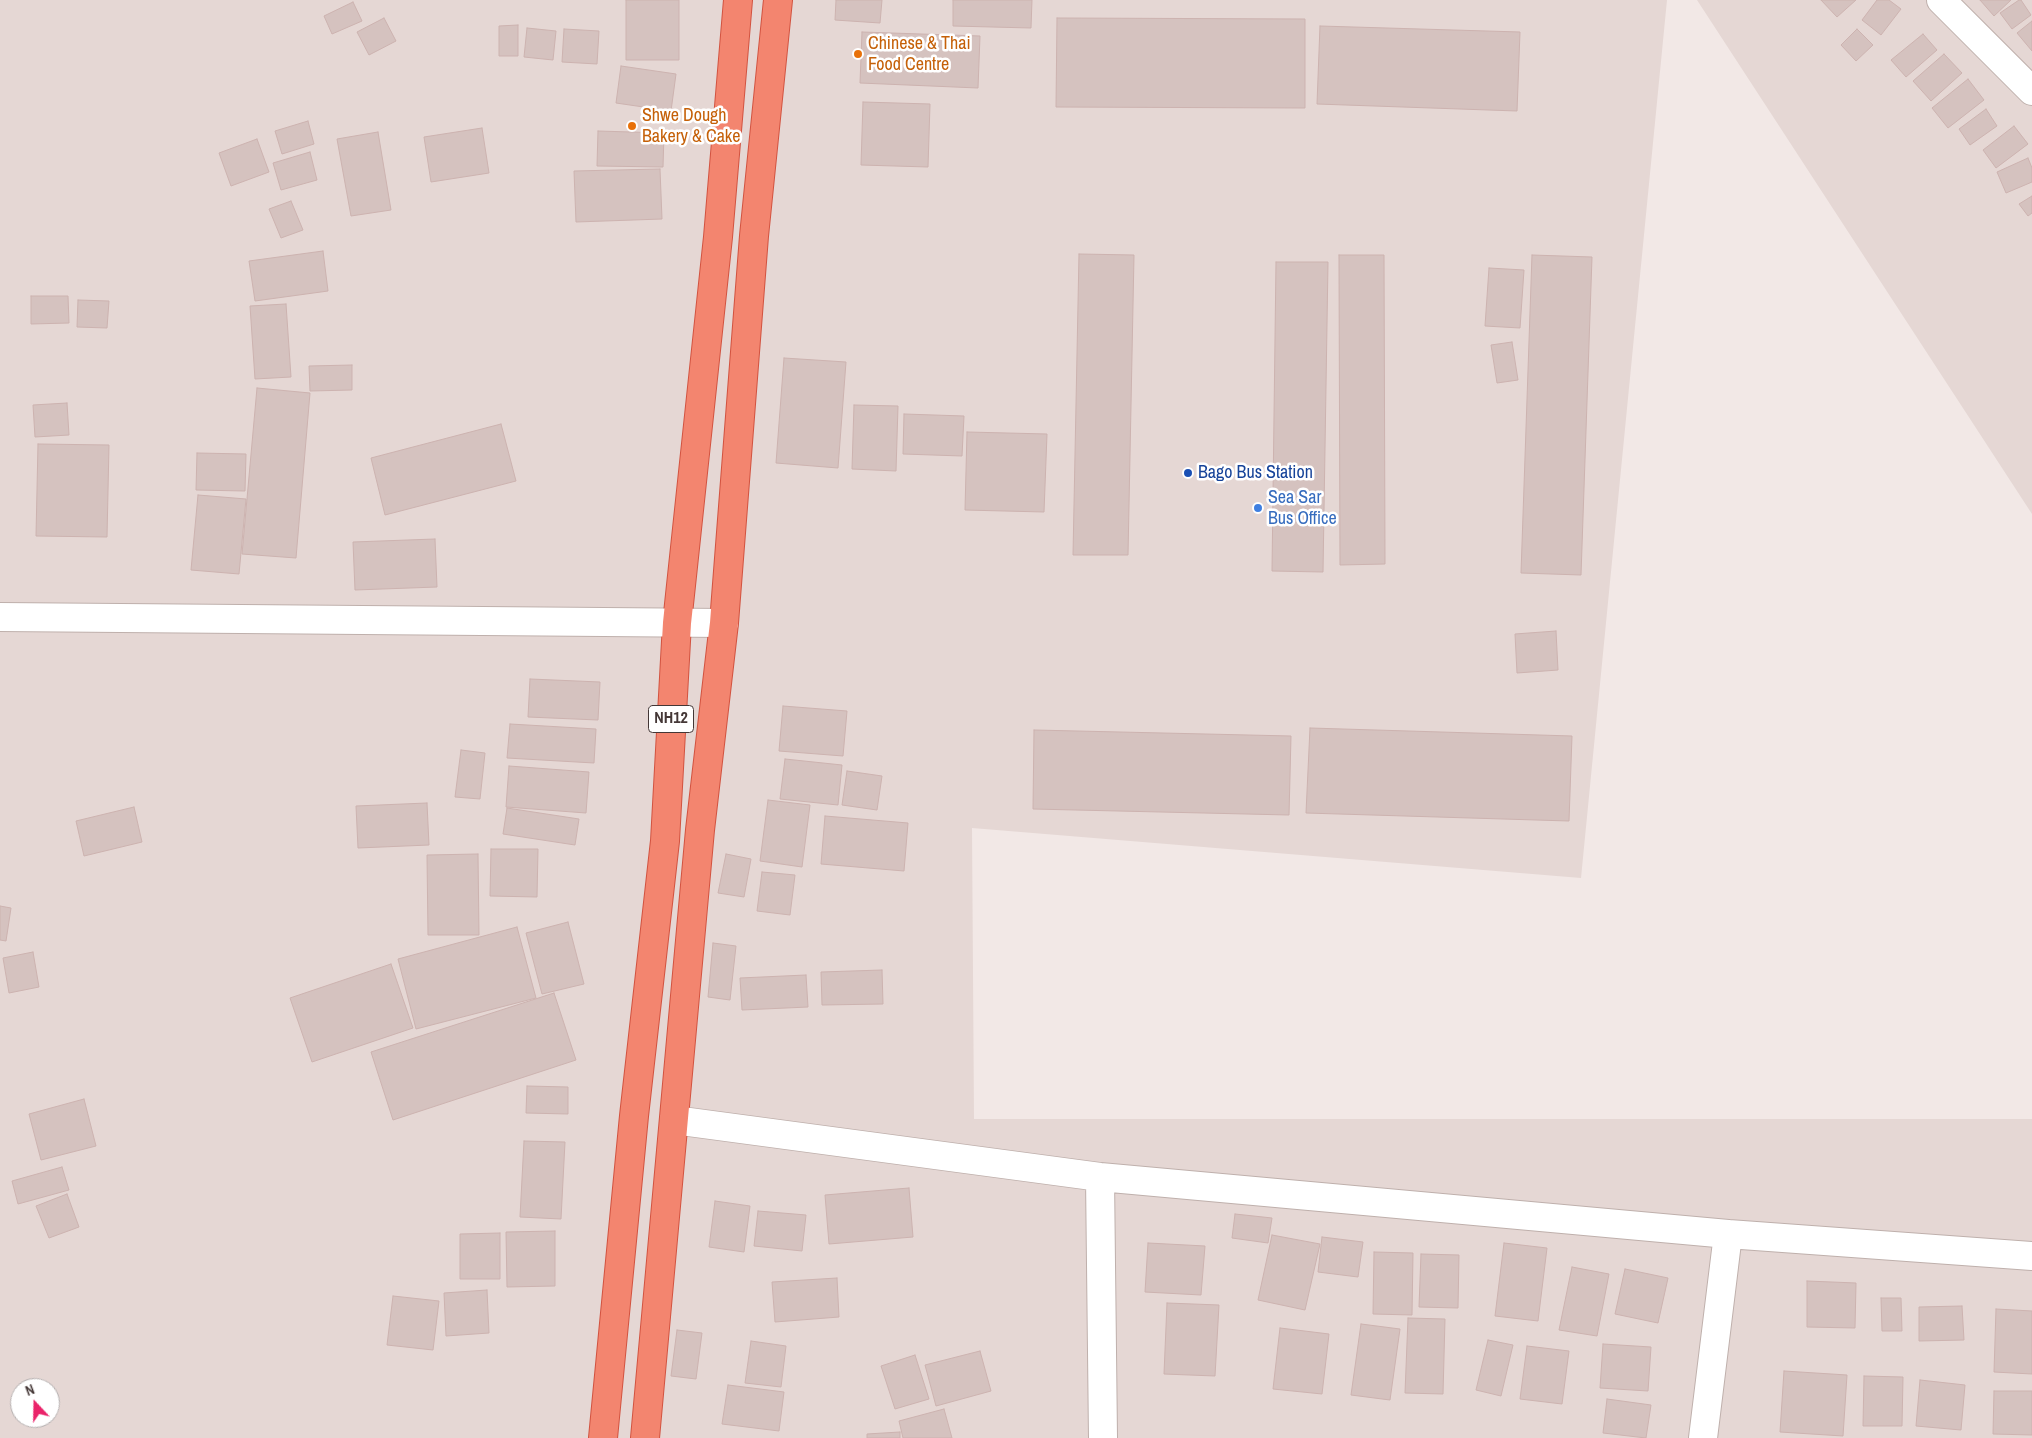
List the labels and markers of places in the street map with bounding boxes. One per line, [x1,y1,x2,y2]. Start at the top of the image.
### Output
place label: Chinese & Thai Food Centre [868,33,971,76]
marker: Chinese & Thai Food Centre [852,48,864,60]
place label: Shwe Dough Bakery & Cake [642,105,740,148]
marker: Shwe Dough Bakery & Cake [626,120,638,132]
place label: Bago Bus Station [1198,462,1313,484]
marker: Bago Bus Station [1182,467,1194,479]
place label: Sea Sar Bus Office [1268,487,1337,530]
marker: Sea Sar Bus Office [1252,502,1264,514]

